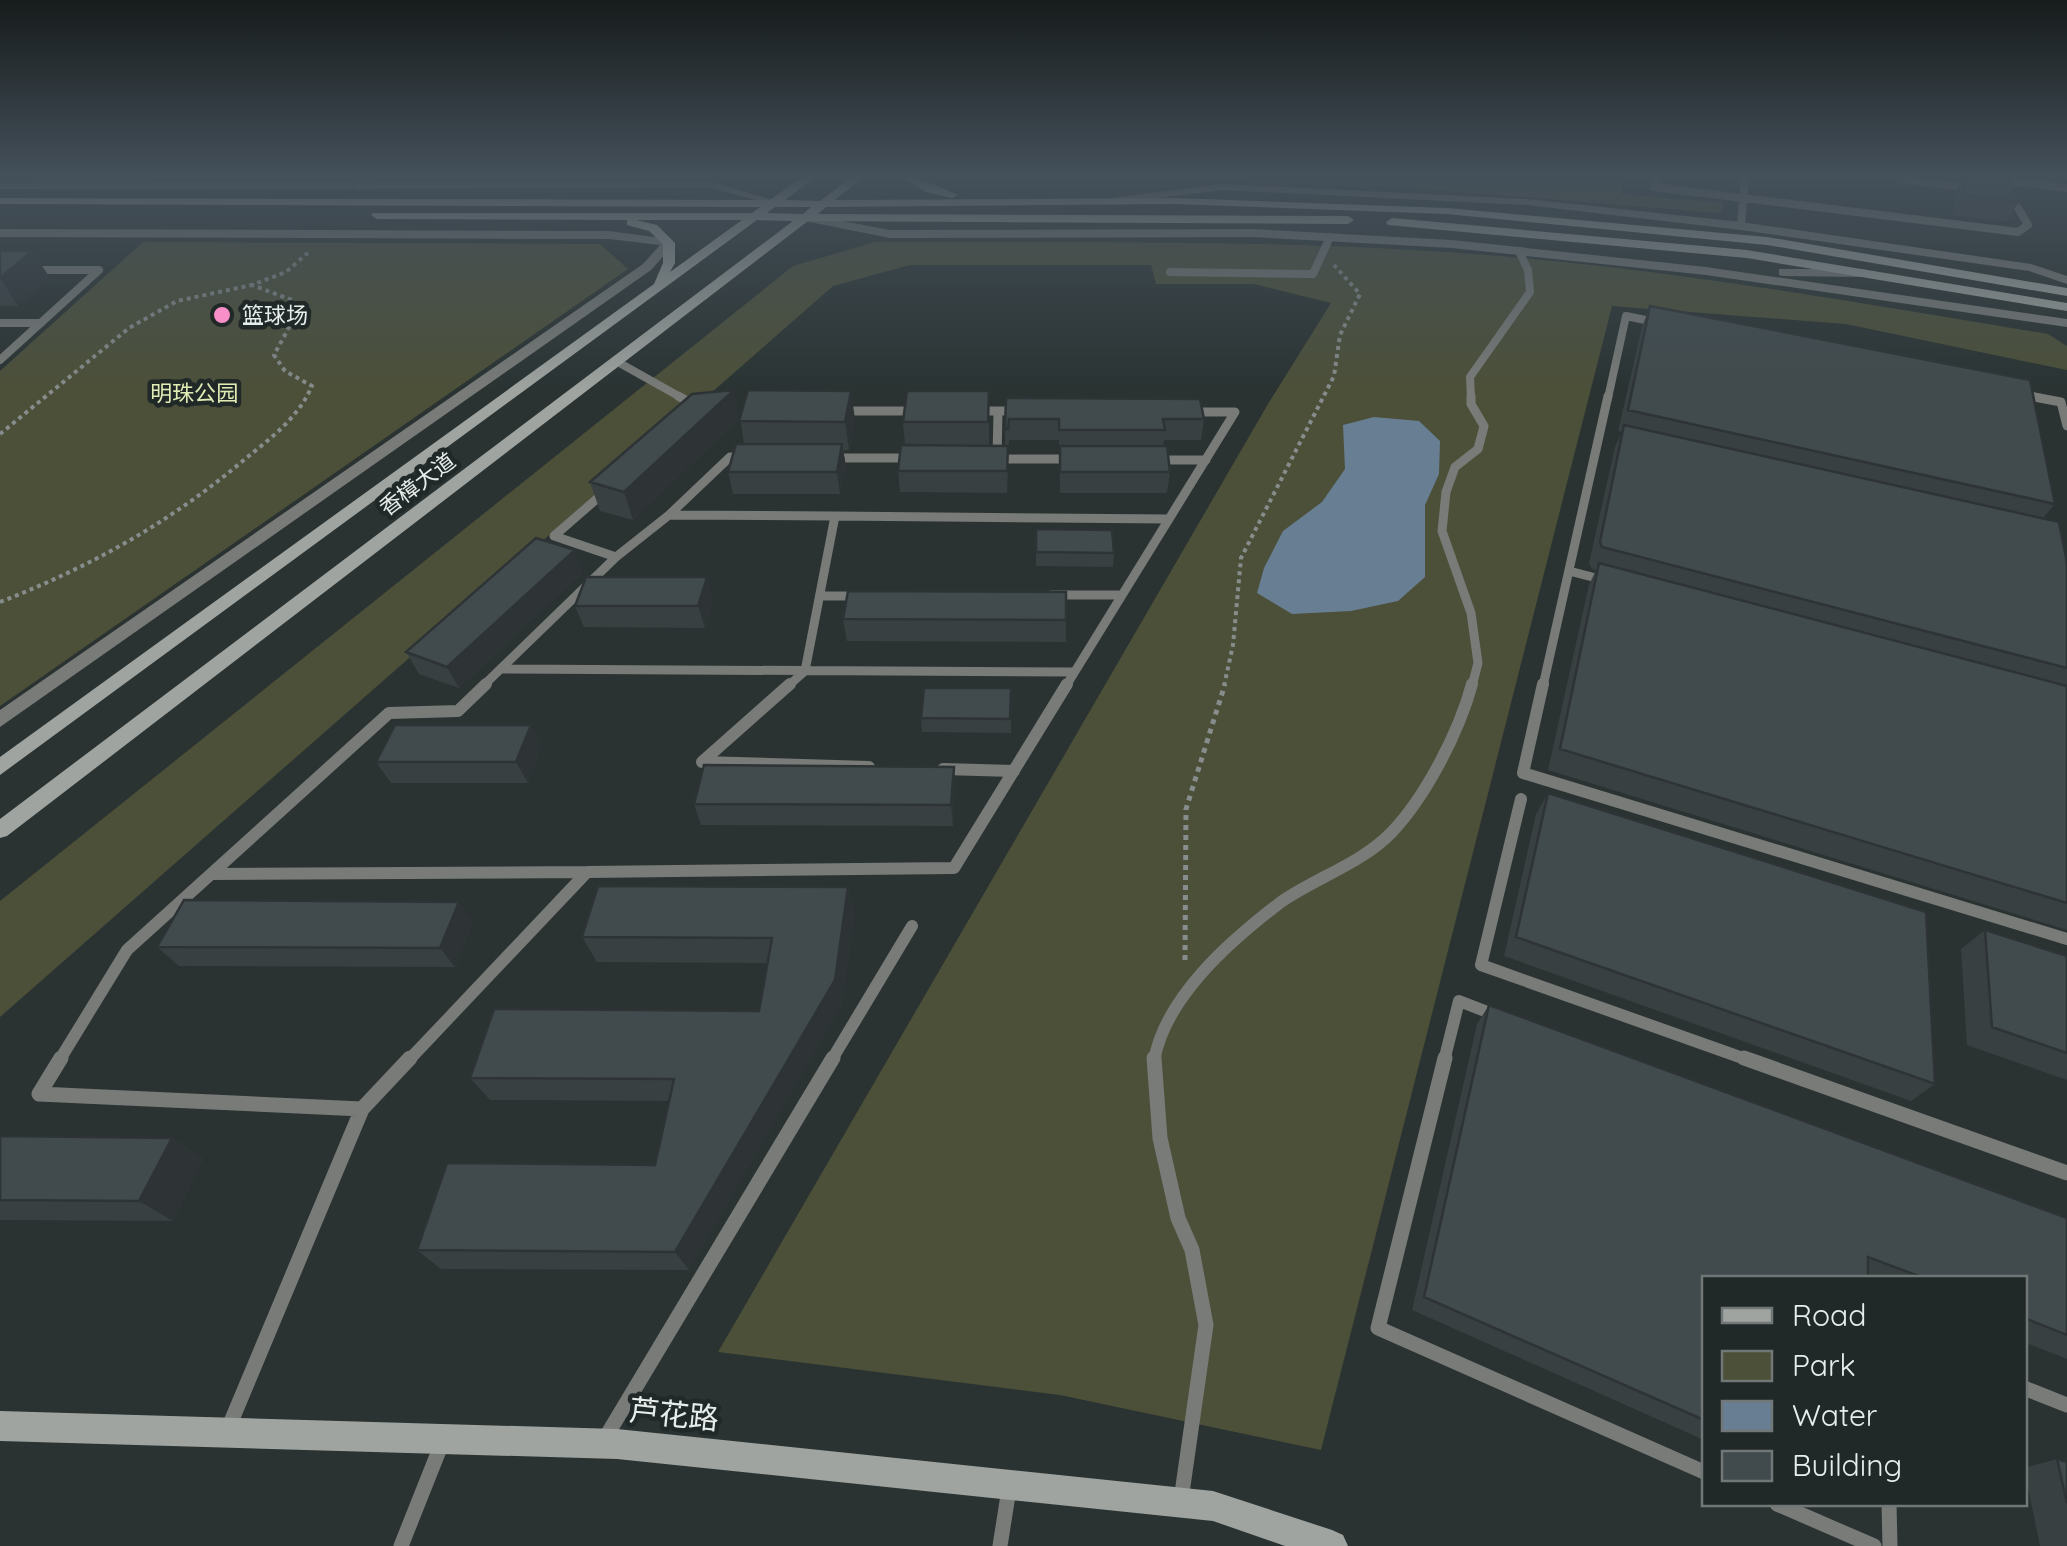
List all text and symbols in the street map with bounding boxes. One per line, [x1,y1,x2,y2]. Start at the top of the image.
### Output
place label: 篮球场 [242,301,308,329]
marker: 篮球场 [211,304,233,326]
park label: 明珠公园 [150,379,238,407]
street label: 香樟大道 [373,446,461,522]
legend [1702,1276,2027,1506]
text: Road [1792,1296,1866,1334]
text: Park [1792,1346,1856,1384]
street label: 芦花路 [627,1390,721,1438]
text: Water [1792,1396,1878,1434]
text: Building [1792,1446,1902,1484]

